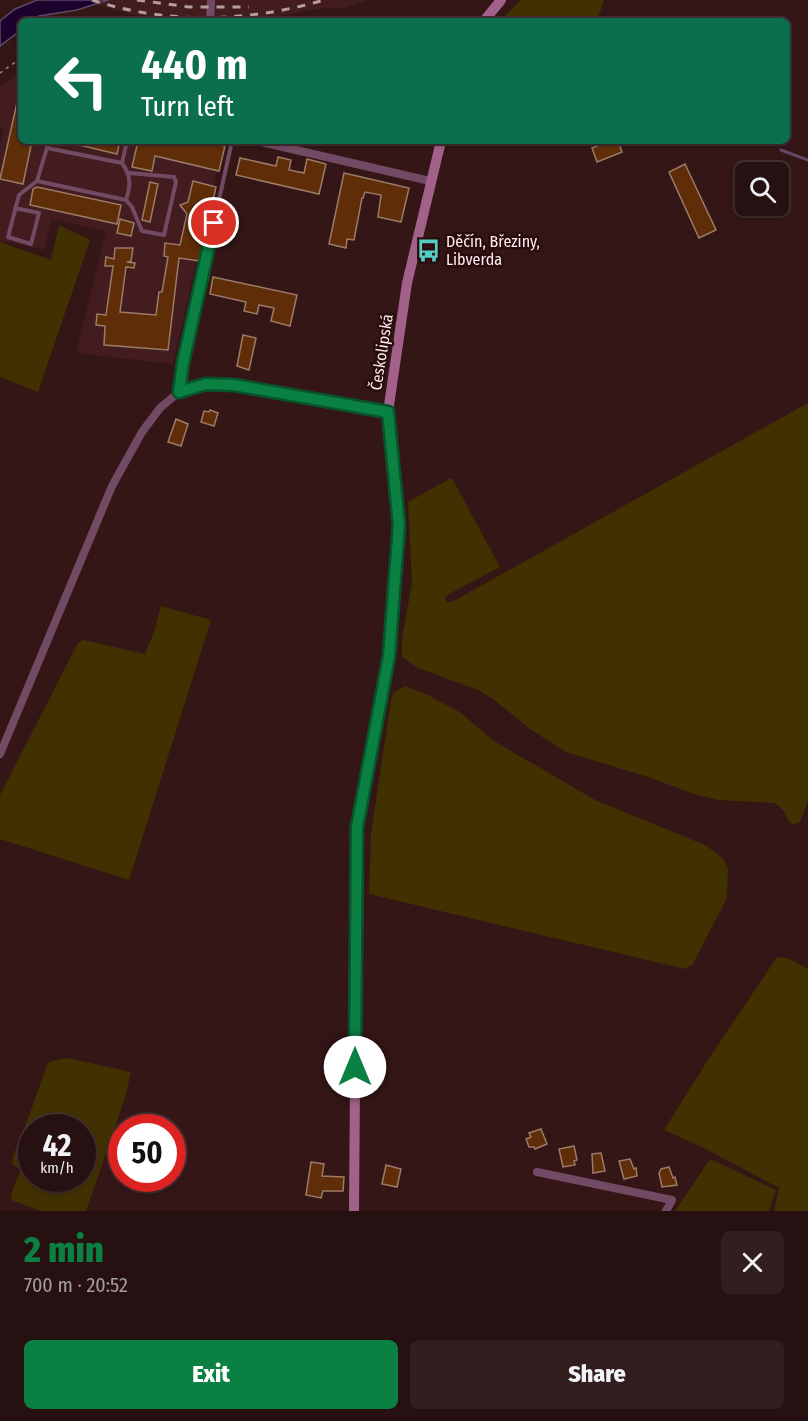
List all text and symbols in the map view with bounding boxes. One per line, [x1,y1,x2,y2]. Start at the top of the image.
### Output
text: 440 m [141,40,248,90]
icon: left [42,42,120,120]
text: Turn left [141,91,234,123]
map controls [735,162,789,216]
button: search [735,162,789,216]
pin [188,197,239,248]
icon: arrive [197,206,230,239]
place label: Děčín, Březiny, Libverda [446,232,540,269]
bus stop icon: Děčín, Březiny, Libverda [415,237,441,263]
street label: Českolipská [365,312,397,392]
position arrow [323,1035,387,1099]
speed limit sign: 50 [108,1114,186,1192]
text: 42 [43,1128,71,1164]
text: km/h [40,1159,74,1177]
text: 2 min [24,1228,104,1272]
button: close [721,1231,784,1294]
text: 700 m · 20:52 [24,1273,128,1297]
button: Exit [24,1340,398,1409]
button: Share [410,1340,784,1409]

